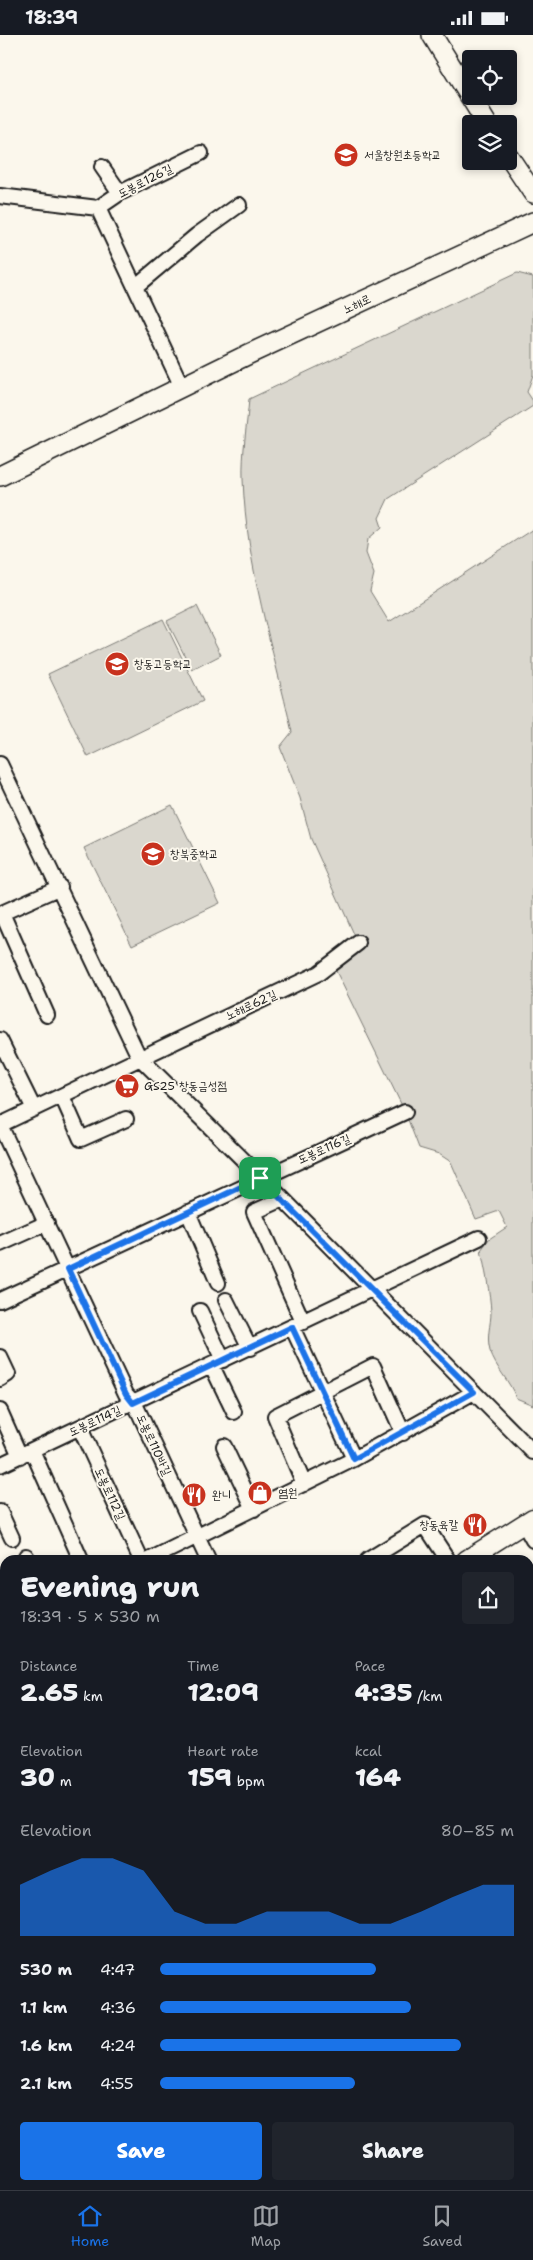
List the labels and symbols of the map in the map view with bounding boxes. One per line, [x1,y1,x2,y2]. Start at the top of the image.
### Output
school or university icon: 서울창원초등학교 [333,142,359,168]
place label: 서울창원초등학교 [364,147,441,163]
street label: 도봉로126길 [115,160,175,202]
street label: 노해로 [340,291,374,317]
school or university icon: 창동고등학교 [104,651,130,677]
place label: 창동고등학교 [134,656,192,672]
school or university icon: 창북중학교 [140,841,166,867]
place label: 창북중학교 [170,846,218,862]
street label: 노해로62길 [223,986,279,1024]
supermarket icon: GS25 창동금성점 [114,1073,140,1099]
place label: GS25 창동금성점 [144,1078,227,1094]
street label: 도봉로116길 [295,1130,353,1168]
pin [239,1157,281,1199]
street label: 도봉로114길 [66,1402,124,1440]
street label: 도봉로110바길 [133,1412,175,1479]
street label: 도봉로112길 [91,1465,129,1523]
shop icon: 염원 [247,1480,273,1506]
restaurant icon: 완니 [181,1482,207,1508]
place label: 염원 [278,1485,297,1501]
place label: 완니 [212,1487,231,1503]
restaurant icon: 창동육칼 [462,1512,488,1538]
place label: 창동육칼 [419,1517,458,1533]

